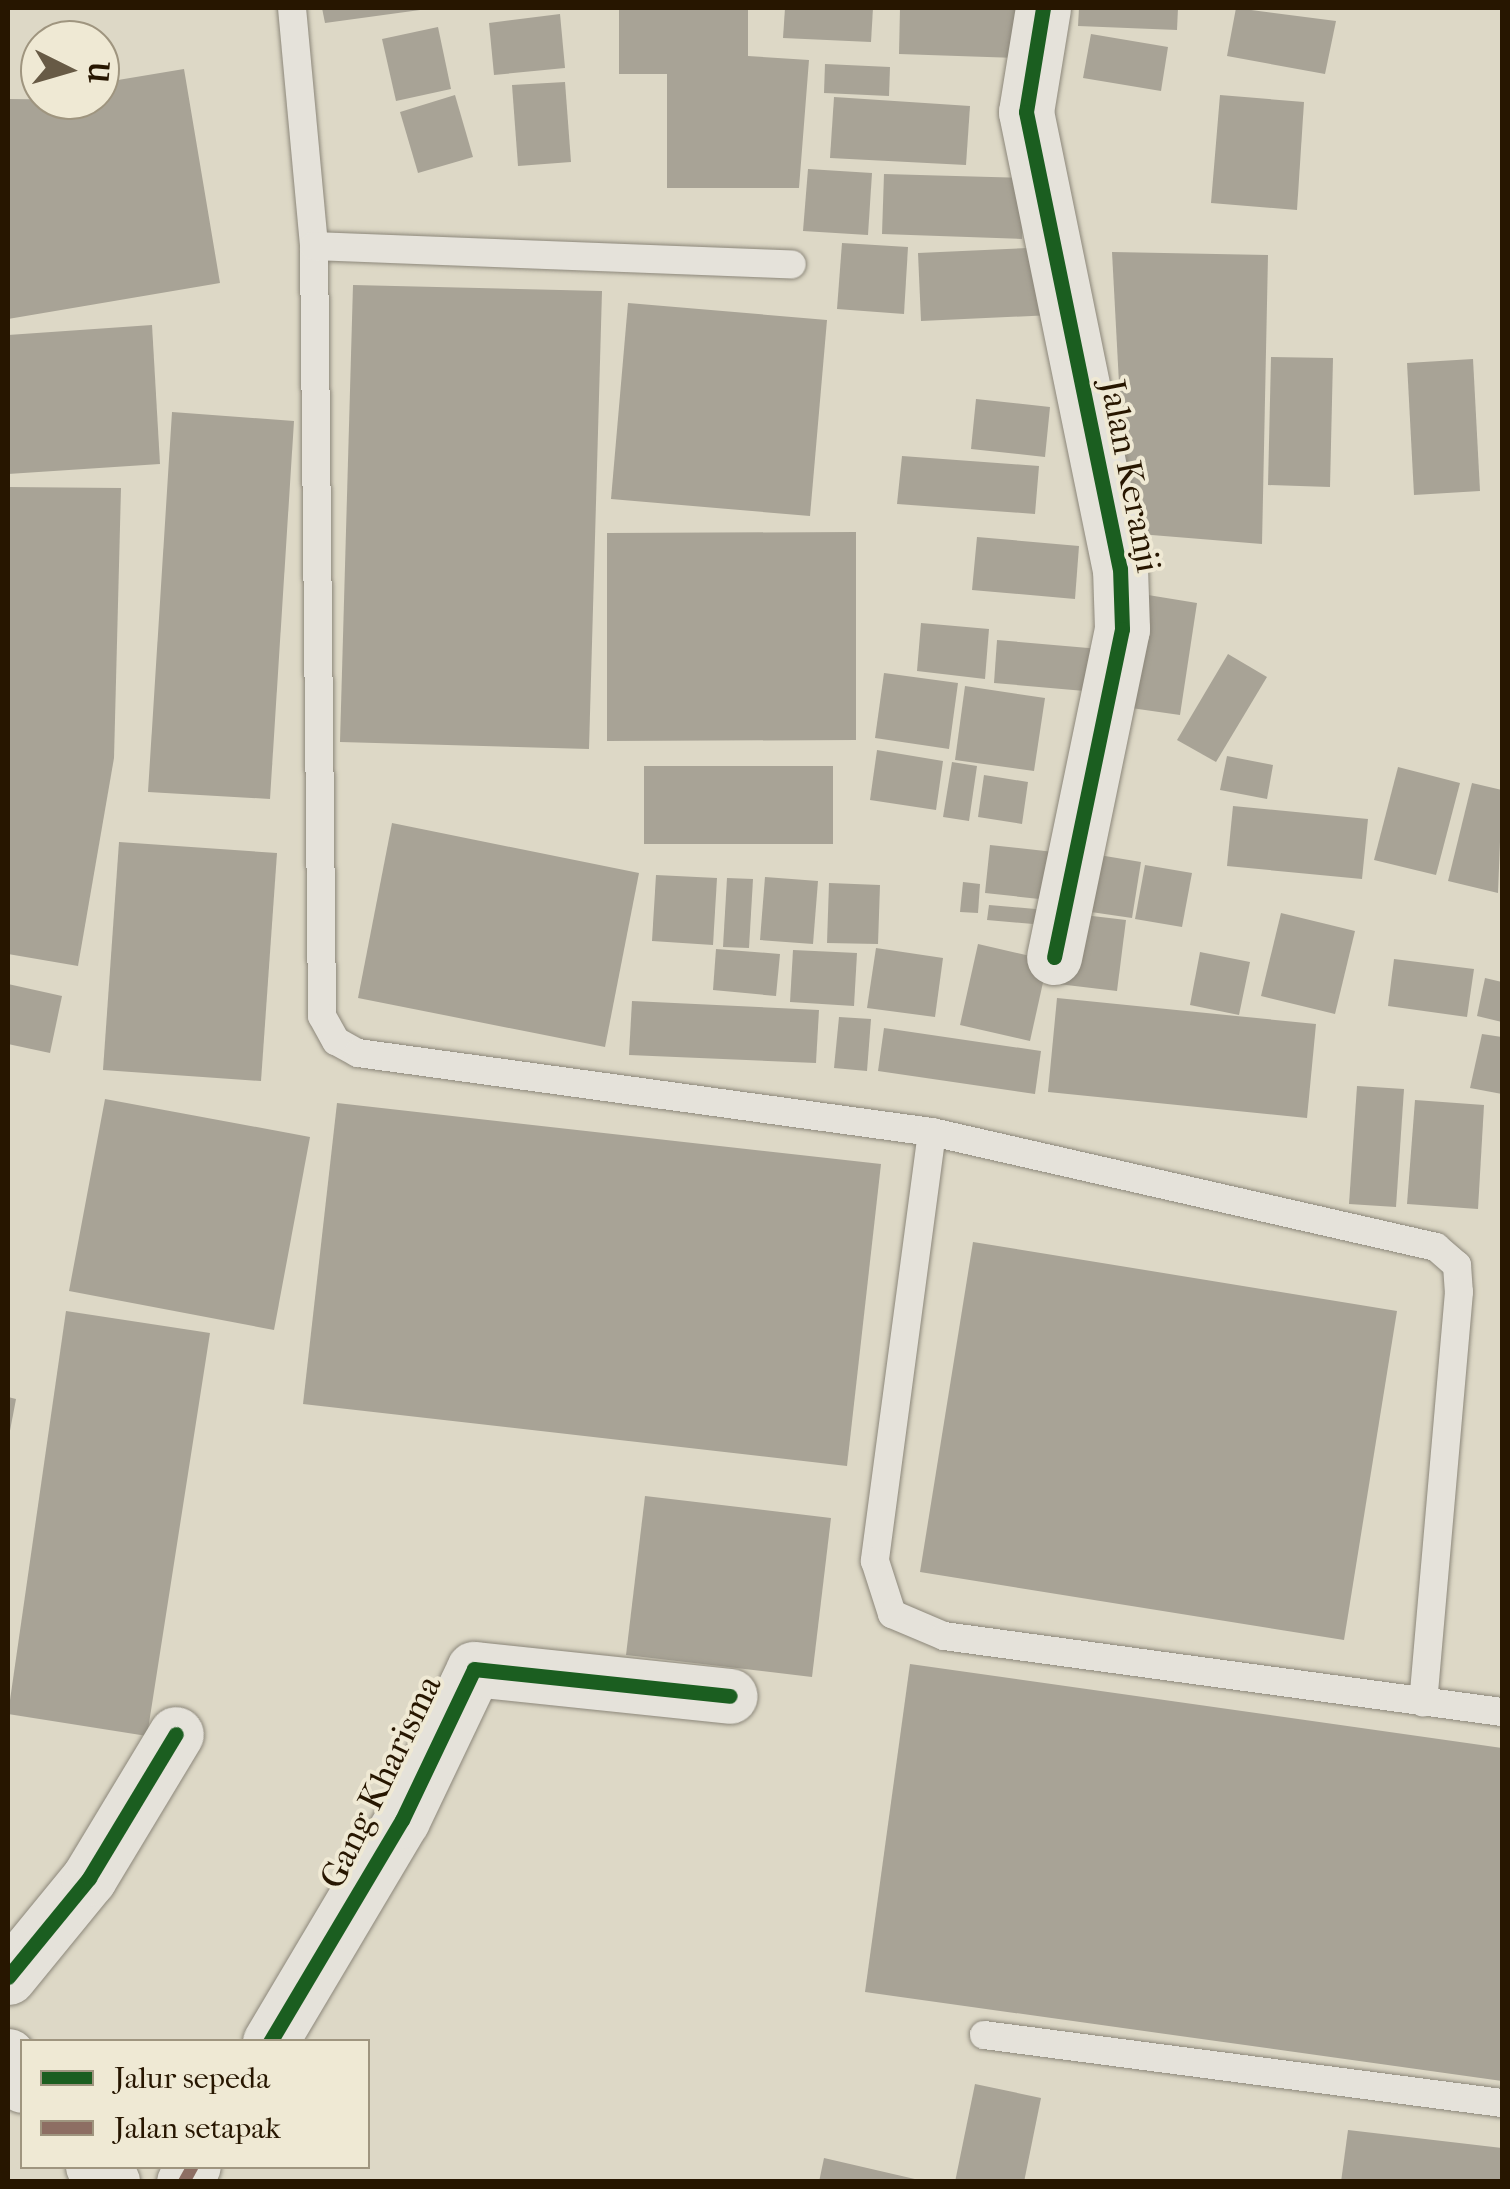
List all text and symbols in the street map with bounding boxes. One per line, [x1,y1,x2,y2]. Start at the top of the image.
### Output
north arrow [20,20,120,120]
text: U [81,60,116,85]
street label: Jalan Keranji [1091,376,1169,576]
street label: Gang Kharisma [311,1668,451,1896]
legend [20,2039,370,2169]
text: Jalur sepeda [114,2061,270,2096]
text: Jalan setapak [114,2111,281,2146]

